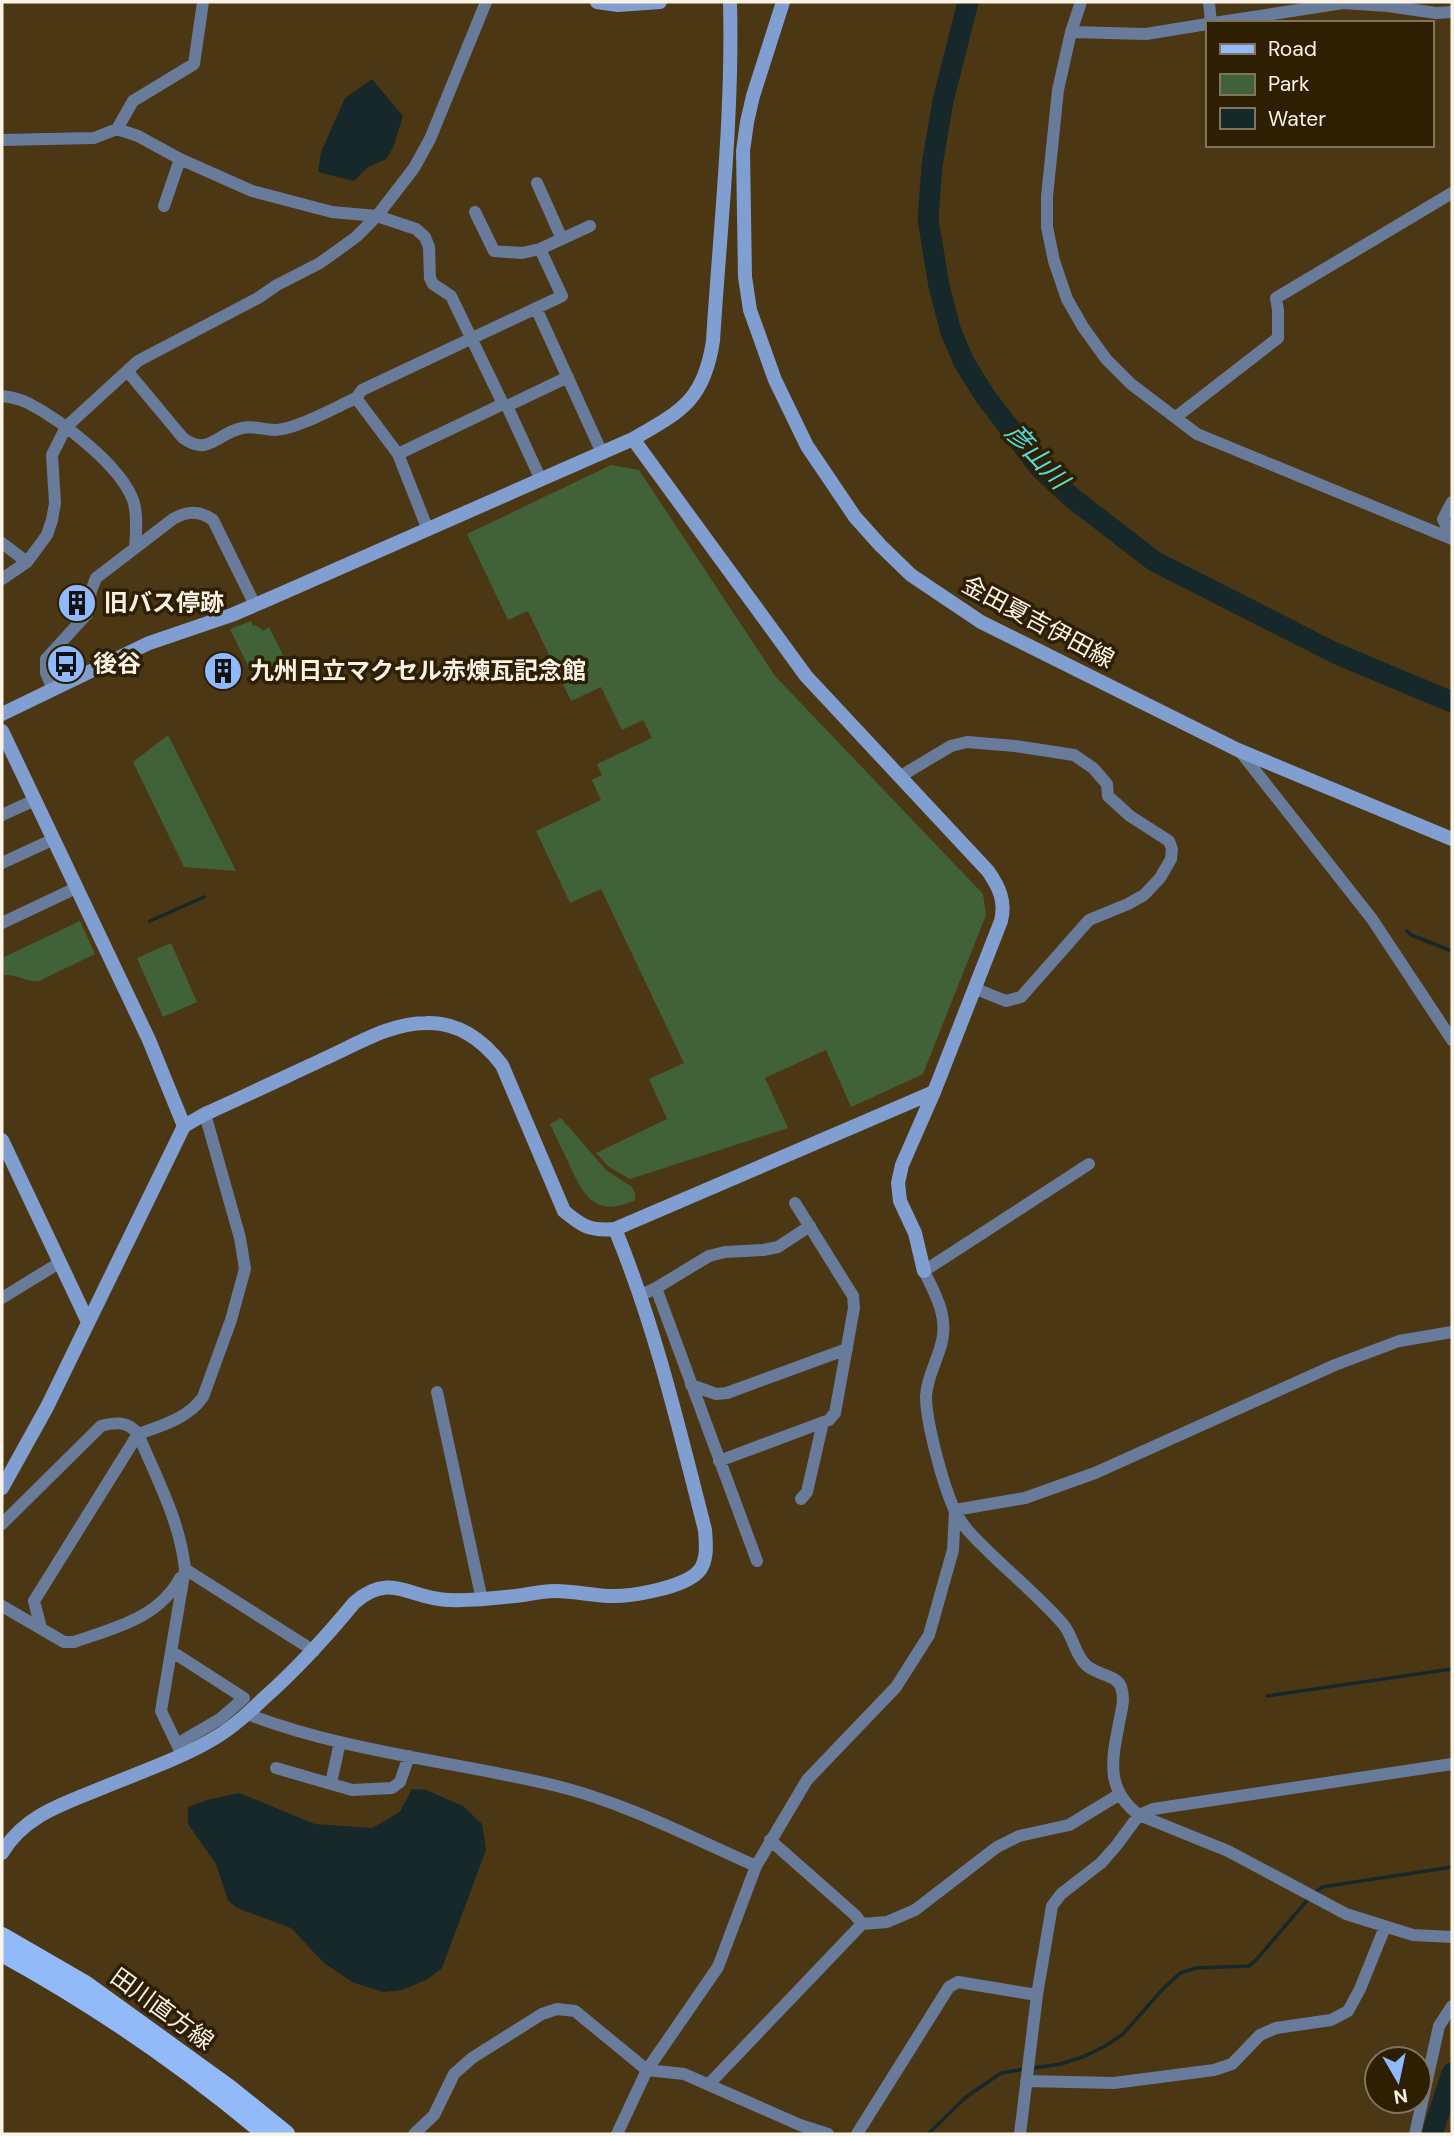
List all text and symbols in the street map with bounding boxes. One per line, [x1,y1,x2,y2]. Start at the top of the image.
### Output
legend [1206,21,1433,147]
text: Road [1268,35,1317,63]
text: Park [1268,70,1310,98]
text: Water [1268,105,1326,133]
water label: 彦山川 [998,416,1078,498]
street label: 金田夏吉伊田線 [957,568,1120,675]
building icon: 旧バス停跡 [56,582,98,624]
place label: 旧バス停跡 [104,587,224,618]
bus stop icon: 後谷 [45,643,87,685]
place label: 後谷 [93,648,141,679]
building icon: 九州日立マクセル赤煉瓦記念館 [202,650,244,692]
place label: 九州日立マクセル赤煉瓦記念館 [250,655,586,686]
street label: 田川直方線 [105,1961,220,2056]
north arrow [1363,2045,1433,2115]
text: N [1392,2083,1409,2110]

